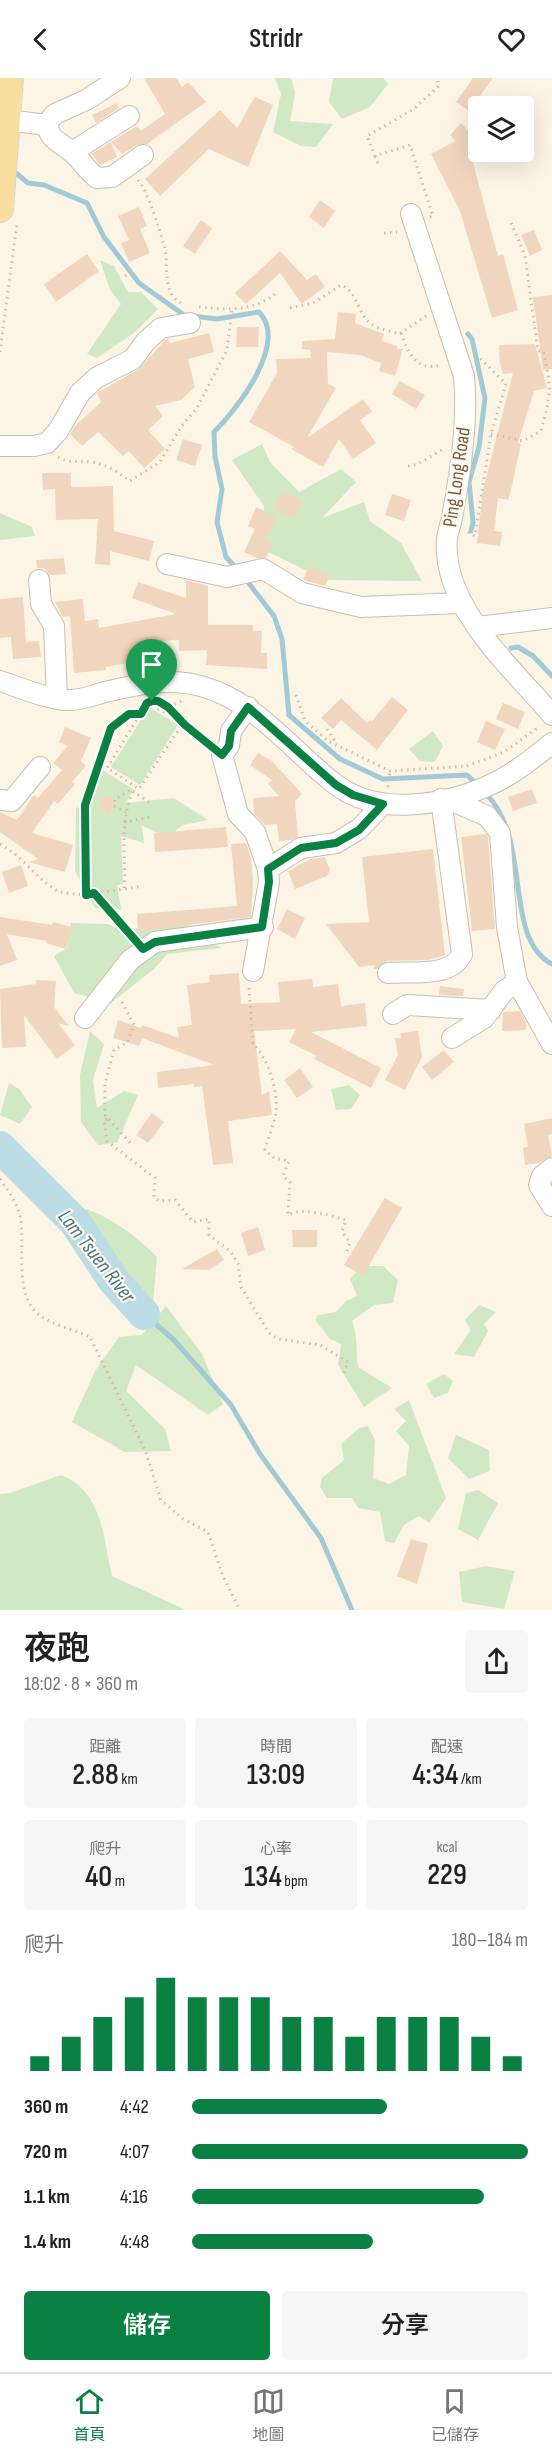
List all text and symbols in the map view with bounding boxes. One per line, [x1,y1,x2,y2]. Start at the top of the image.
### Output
icon: back [24,23,57,56]
text: Stridr [249,23,303,55]
icon: heart [495,23,528,56]
map controls [468,96,534,162]
button: layers [468,96,534,162]
street label: Ping Long Road [438,426,476,529]
pin [126,639,177,701]
icon: arrive [135,648,168,681]
water label: Lam Tsuen River [53,1205,141,1309]
text: 夜跑 [24,1629,90,1669]
button: share [465,1630,528,1693]
text: 18:02 · 8 × 360 m [24,1672,138,1696]
text: 距離 [89,1738,121,1757]
text: 時間 [260,1738,292,1757]
text: 配速 [431,1738,463,1757]
text: 2.88 [72,1757,119,1793]
text: 13:09 [247,1757,305,1793]
text: 4:34 [412,1757,458,1793]
text: km [119,1770,138,1789]
text: /km [458,1770,482,1789]
text: kcal [436,1838,458,1857]
text: 爬升 [89,1840,121,1859]
text: 心率 [260,1840,292,1859]
text: 229 [427,1857,467,1893]
text: 40 [85,1859,112,1895]
text: 134 [244,1859,282,1895]
text: m [112,1872,125,1891]
text: bpm [282,1872,308,1891]
text: 180–184 m [452,1928,528,1952]
text: 爬升 [24,1933,64,1957]
text: 360 m [24,2095,68,2119]
text: 4:42 [120,2095,149,2119]
text: 720 m [24,2140,67,2164]
text: 4:07 [120,2140,149,2164]
text: 1.1 km [24,2185,70,2209]
text: 4:16 [120,2185,148,2209]
text: 1.4 km [24,2230,71,2254]
text: 4:48 [120,2230,149,2254]
button: 儲存 [24,2291,270,2360]
button: 分享 [282,2291,528,2360]
tab: 首頁 [73,2385,106,2445]
tab: 地圖 [252,2385,285,2445]
tab: 已儲存 [431,2385,479,2445]

